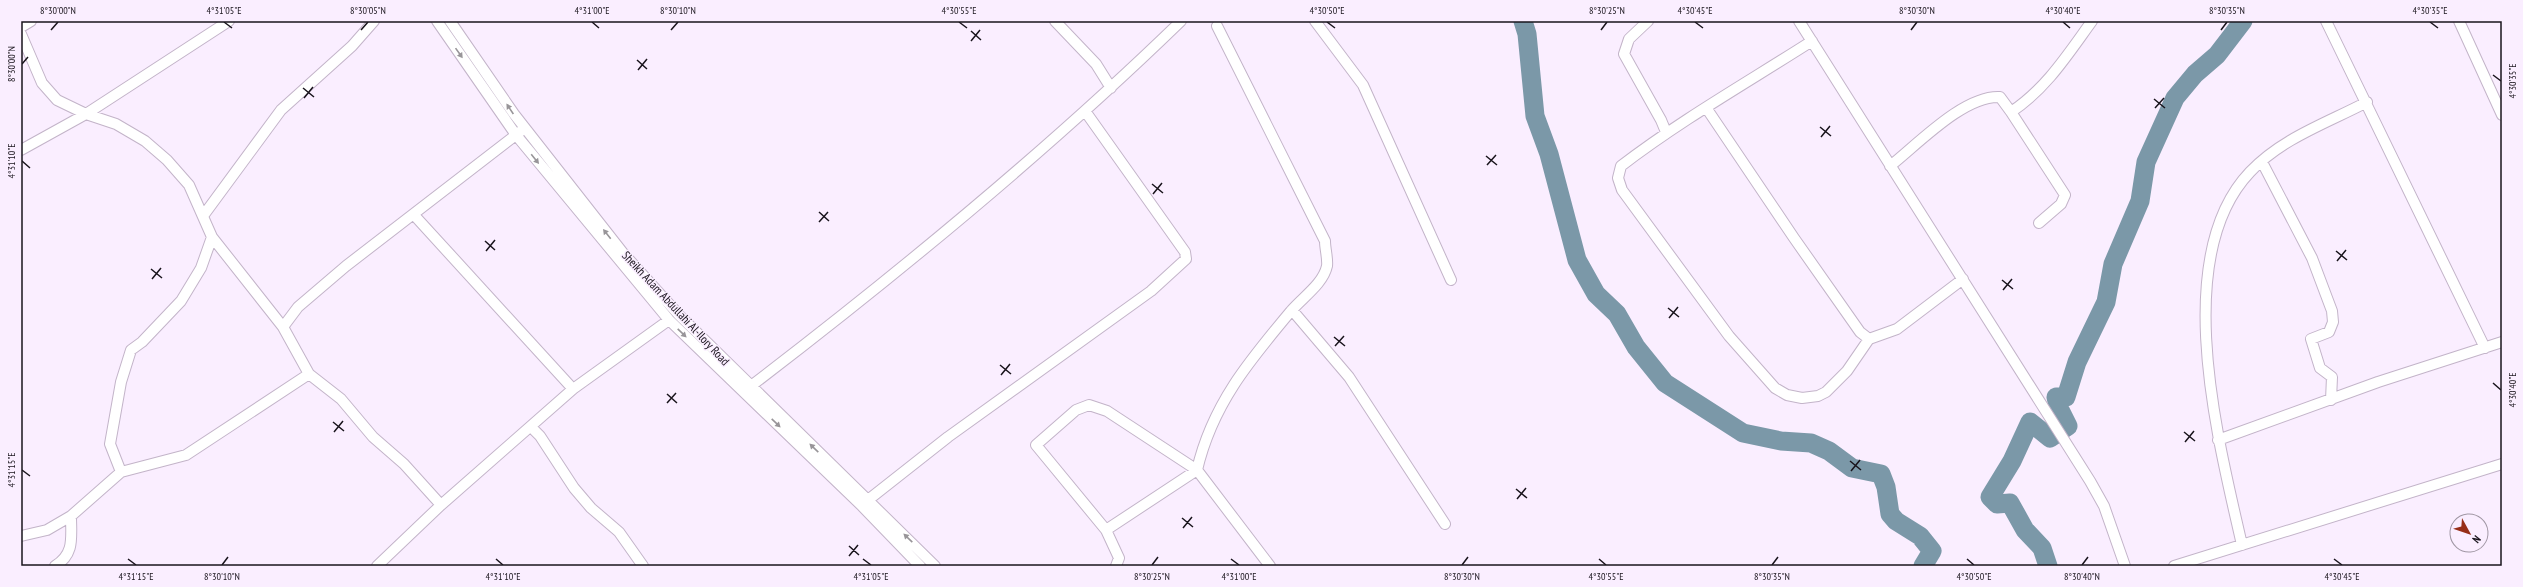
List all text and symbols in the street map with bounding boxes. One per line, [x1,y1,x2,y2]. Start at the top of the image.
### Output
text: 8°30'00"N [40,4,76,17]
text: 4°31'05"E [207,4,241,17]
text: 8°30'05"N [350,4,386,17]
text: 4°31'00"E [575,4,609,17]
text: 8°30'10"N [660,4,696,17]
text: 4°30'55"E [942,4,976,17]
text: 4°30'50"E [1310,4,1344,17]
text: 8°30'25"N [1589,4,1625,17]
text: 4°30'45"E [1678,4,1712,17]
text: 8°30'30"N [1899,4,1935,17]
text: 4°30'40"E [2046,4,2080,17]
text: 8°30'35"N [2209,4,2245,17]
text: 4°30'35"E [2413,4,2447,17]
text: 8°30'00"N [5,46,18,82]
one-way arrow [456,47,463,59]
text: 4°30'35"E [2506,64,2519,98]
one-way arrow [506,104,514,114]
text: 4°31'10"E [5,144,18,178]
one-way arrow [531,153,540,164]
one-way arrow [603,228,612,239]
street label: Sheikh Adam Abdullahi Al-Ilory Road [619,248,733,368]
one-way arrow [677,328,687,338]
text: 4°30'40"E [2506,373,2519,407]
one-way arrow [771,418,780,427]
one-way arrow [809,443,819,453]
text: 4°31'15"E [5,453,18,487]
north arrow [2449,513,2489,553]
one-way arrow [903,533,913,543]
text: N [2469,533,2484,546]
text: 4°31'15"E [119,570,153,583]
text: 8°30'10"N [204,570,240,583]
text: 4°31'10"E [486,570,520,583]
text: 4°31'05"E [854,570,888,583]
text: 8°30'25"N [1134,570,1170,583]
text: 4°31'00"E [1222,570,1256,583]
text: 8°30'30"N [1444,570,1480,583]
text: 4°30'55"E [1589,570,1623,583]
text: 8°30'35"N [1754,570,1790,583]
text: 4°30'50"E [1957,570,1991,583]
text: 8°30'40"N [2064,570,2100,583]
text: 4°30'45"E [2325,570,2359,583]

